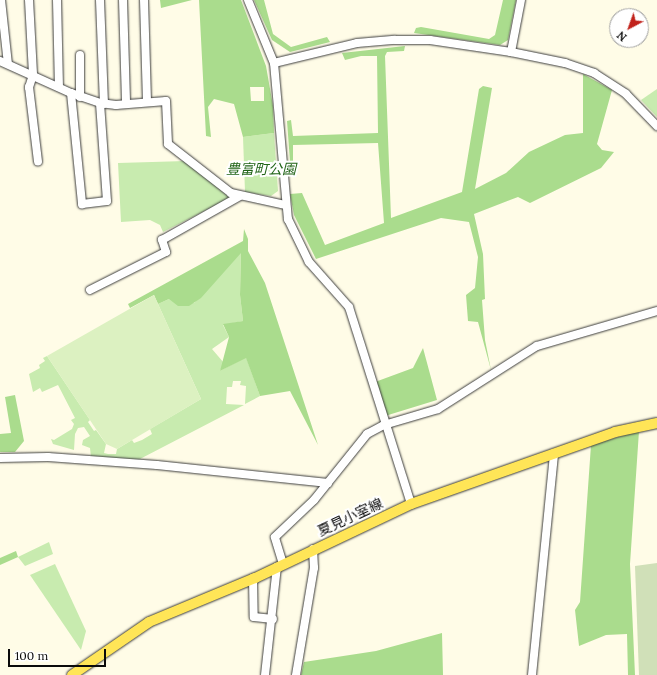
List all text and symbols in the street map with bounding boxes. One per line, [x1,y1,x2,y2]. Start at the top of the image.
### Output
north arrow [609,8,649,48]
text: N [614,28,630,44]
park label: 豊富町公園 [226,161,296,177]
street label: 夏見小室線 [315,495,385,539]
scale bar [10,641,108,667]
text: 100 m [15,648,48,663]

